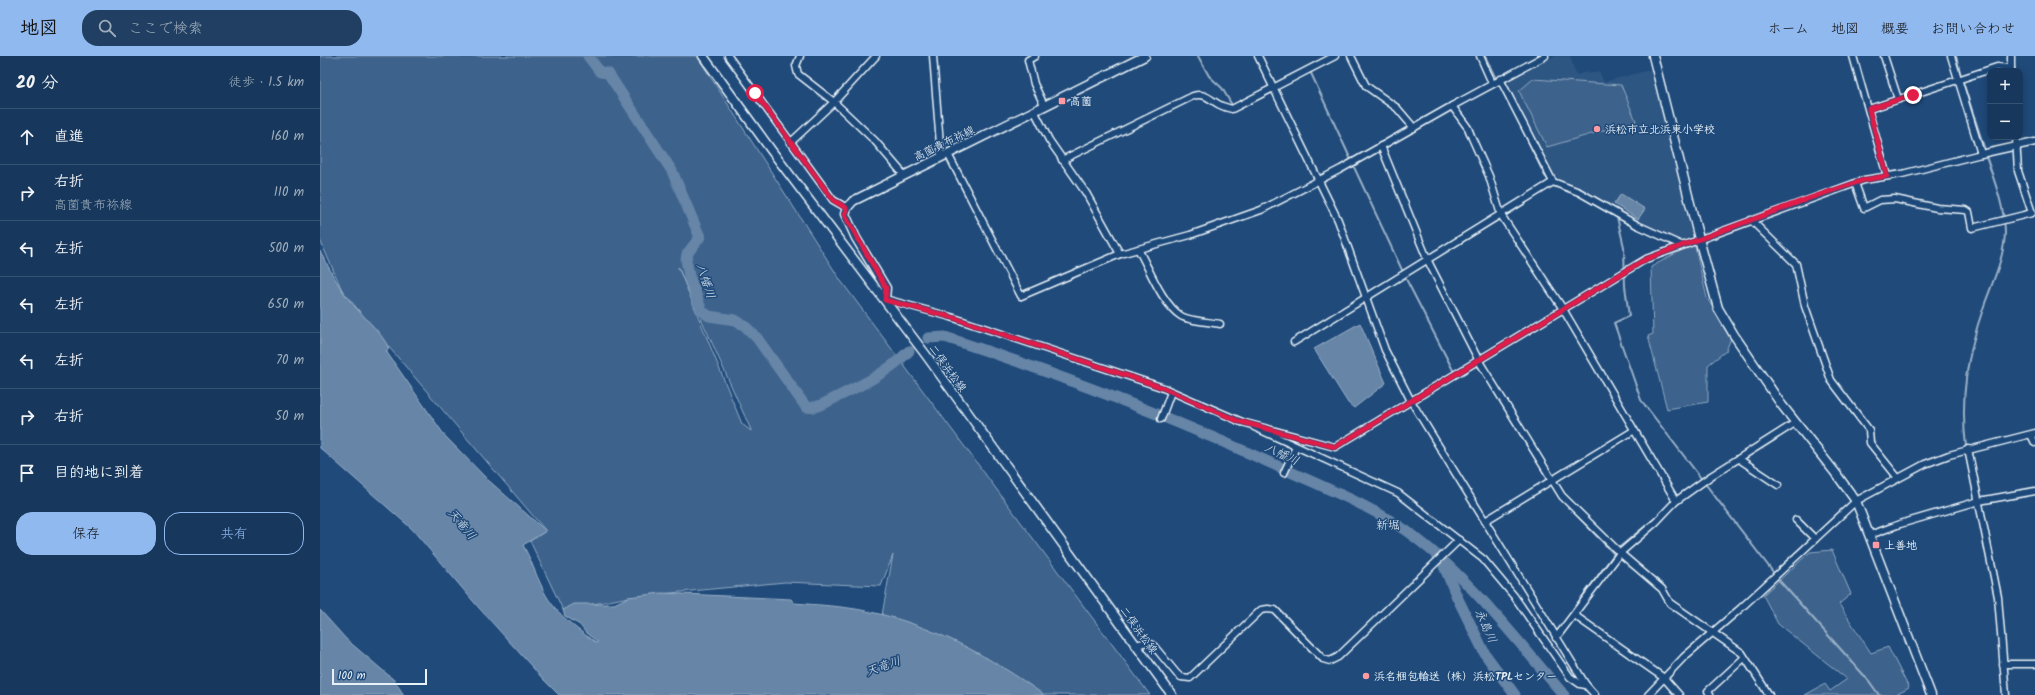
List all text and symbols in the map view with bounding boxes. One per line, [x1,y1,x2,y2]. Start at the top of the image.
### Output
search box [82,10,362,46]
text: 地図 [20,14,58,44]
icon: search [96,17,118,39]
text: ここで検索 [128,17,203,41]
text: ホーム [1768,18,1809,40]
text: 地図 [1831,18,1859,40]
text: 概要 [1881,18,1909,40]
text: お問い合わせ [1931,18,2015,40]
map controls [1987,68,2023,140]
button: + [1987,68,2023,104]
text: 20 分 [16,70,58,97]
text: 徒歩 · 1.5 km [229,72,304,93]
route start [746,84,764,102]
route end [1904,86,1922,104]
place label: 高薗 [1070,93,1092,111]
marker: 高薗 [1057,96,1067,106]
button: − [1987,104,2023,140]
street label: 高薗貴布祢線 [911,121,978,166]
place label: 浜松市立北浜東小学校 [1605,121,1715,139]
marker: 浜松市立北浜東小学校 [1592,124,1602,134]
text: 直進 [54,125,84,149]
icon: ahead [16,126,38,148]
text: 160 m [271,126,304,147]
text: 右折 [54,170,84,194]
icon: right [16,182,38,204]
text: 110 m [274,182,304,203]
text: 高薗貴布祢線 [54,195,132,216]
text: 左折 [54,237,84,261]
icon: left [16,238,38,260]
text: 500 m [268,238,304,259]
water label: 八幡川 [691,261,720,301]
text: 左折 [54,293,84,317]
icon: left [16,294,38,316]
text: 650 m [268,294,304,315]
street label: 二俣浜松線 [924,341,971,396]
text: 左折 [54,349,84,373]
icon: left [16,350,38,372]
text: 70 m [276,350,304,371]
text: 右折 [54,405,84,429]
icon: right [16,406,38,428]
text: 50 m [275,406,304,427]
water label: 八幡川 [1261,438,1302,471]
text: 目的地に到着 [54,461,144,485]
icon: arrive [16,462,38,484]
water label: 天竜川 [443,504,480,544]
button: 保存 [16,512,156,555]
button: 共有 [164,512,304,555]
district label: 新堀 [1376,516,1400,535]
place label: 上善地 [1884,537,1917,555]
marker: 上善地 [1871,540,1881,550]
street label: 二俣浜松線 [1115,603,1162,658]
water label: 永島川 [1470,606,1502,647]
water label: 天竜川 [863,652,903,681]
scale bar [332,667,427,686]
text: 100 m [338,667,366,685]
place label: 浜名梱包輸送（株）浜松TPLセンター [1374,668,1557,686]
marker: 浜名梱包輸送（株）浜松TPLセンター [1361,671,1371,681]

